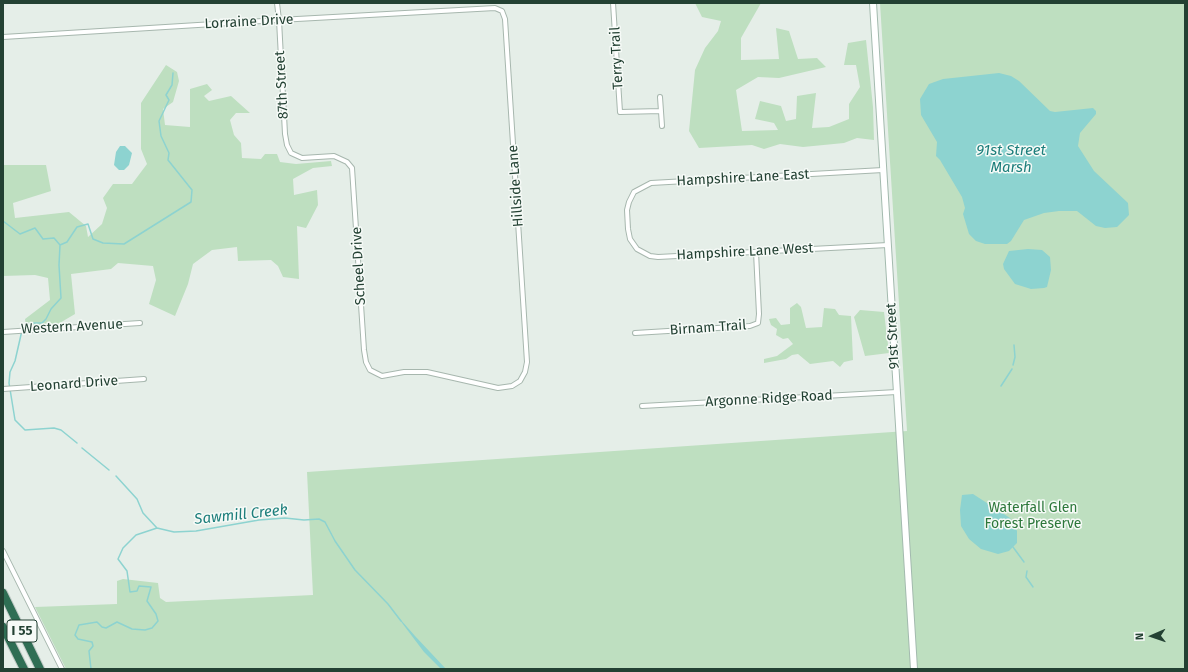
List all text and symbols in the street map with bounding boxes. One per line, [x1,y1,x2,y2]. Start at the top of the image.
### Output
street label: Lorraine Drive [204,11,294,33]
street label: Terry Trail [607,26,627,90]
street label: 87th Street [272,50,292,120]
water label: 91st Street Marsh [976,142,1046,177]
street label: Hillside Lane [505,144,527,228]
street label: Hampshire Lane East [676,166,810,190]
street label: Scheel Drive [349,226,369,306]
street label: Hampshire Lane West [676,240,814,264]
street label: 91st Street [883,302,903,370]
street label: Western Avenue [21,316,123,338]
street label: Birnam Trail [669,317,747,339]
street label: Leonard Drive [29,373,119,395]
street label: Argonne Ridge Road [705,387,833,411]
park label: Waterfall Glen Forest Preserve [985,500,1081,532]
water label: Sawmill Creek [193,501,289,529]
north arrow [1132,616,1172,656]
road number: I 55 [7,620,37,642]
text: N [1133,633,1146,640]

